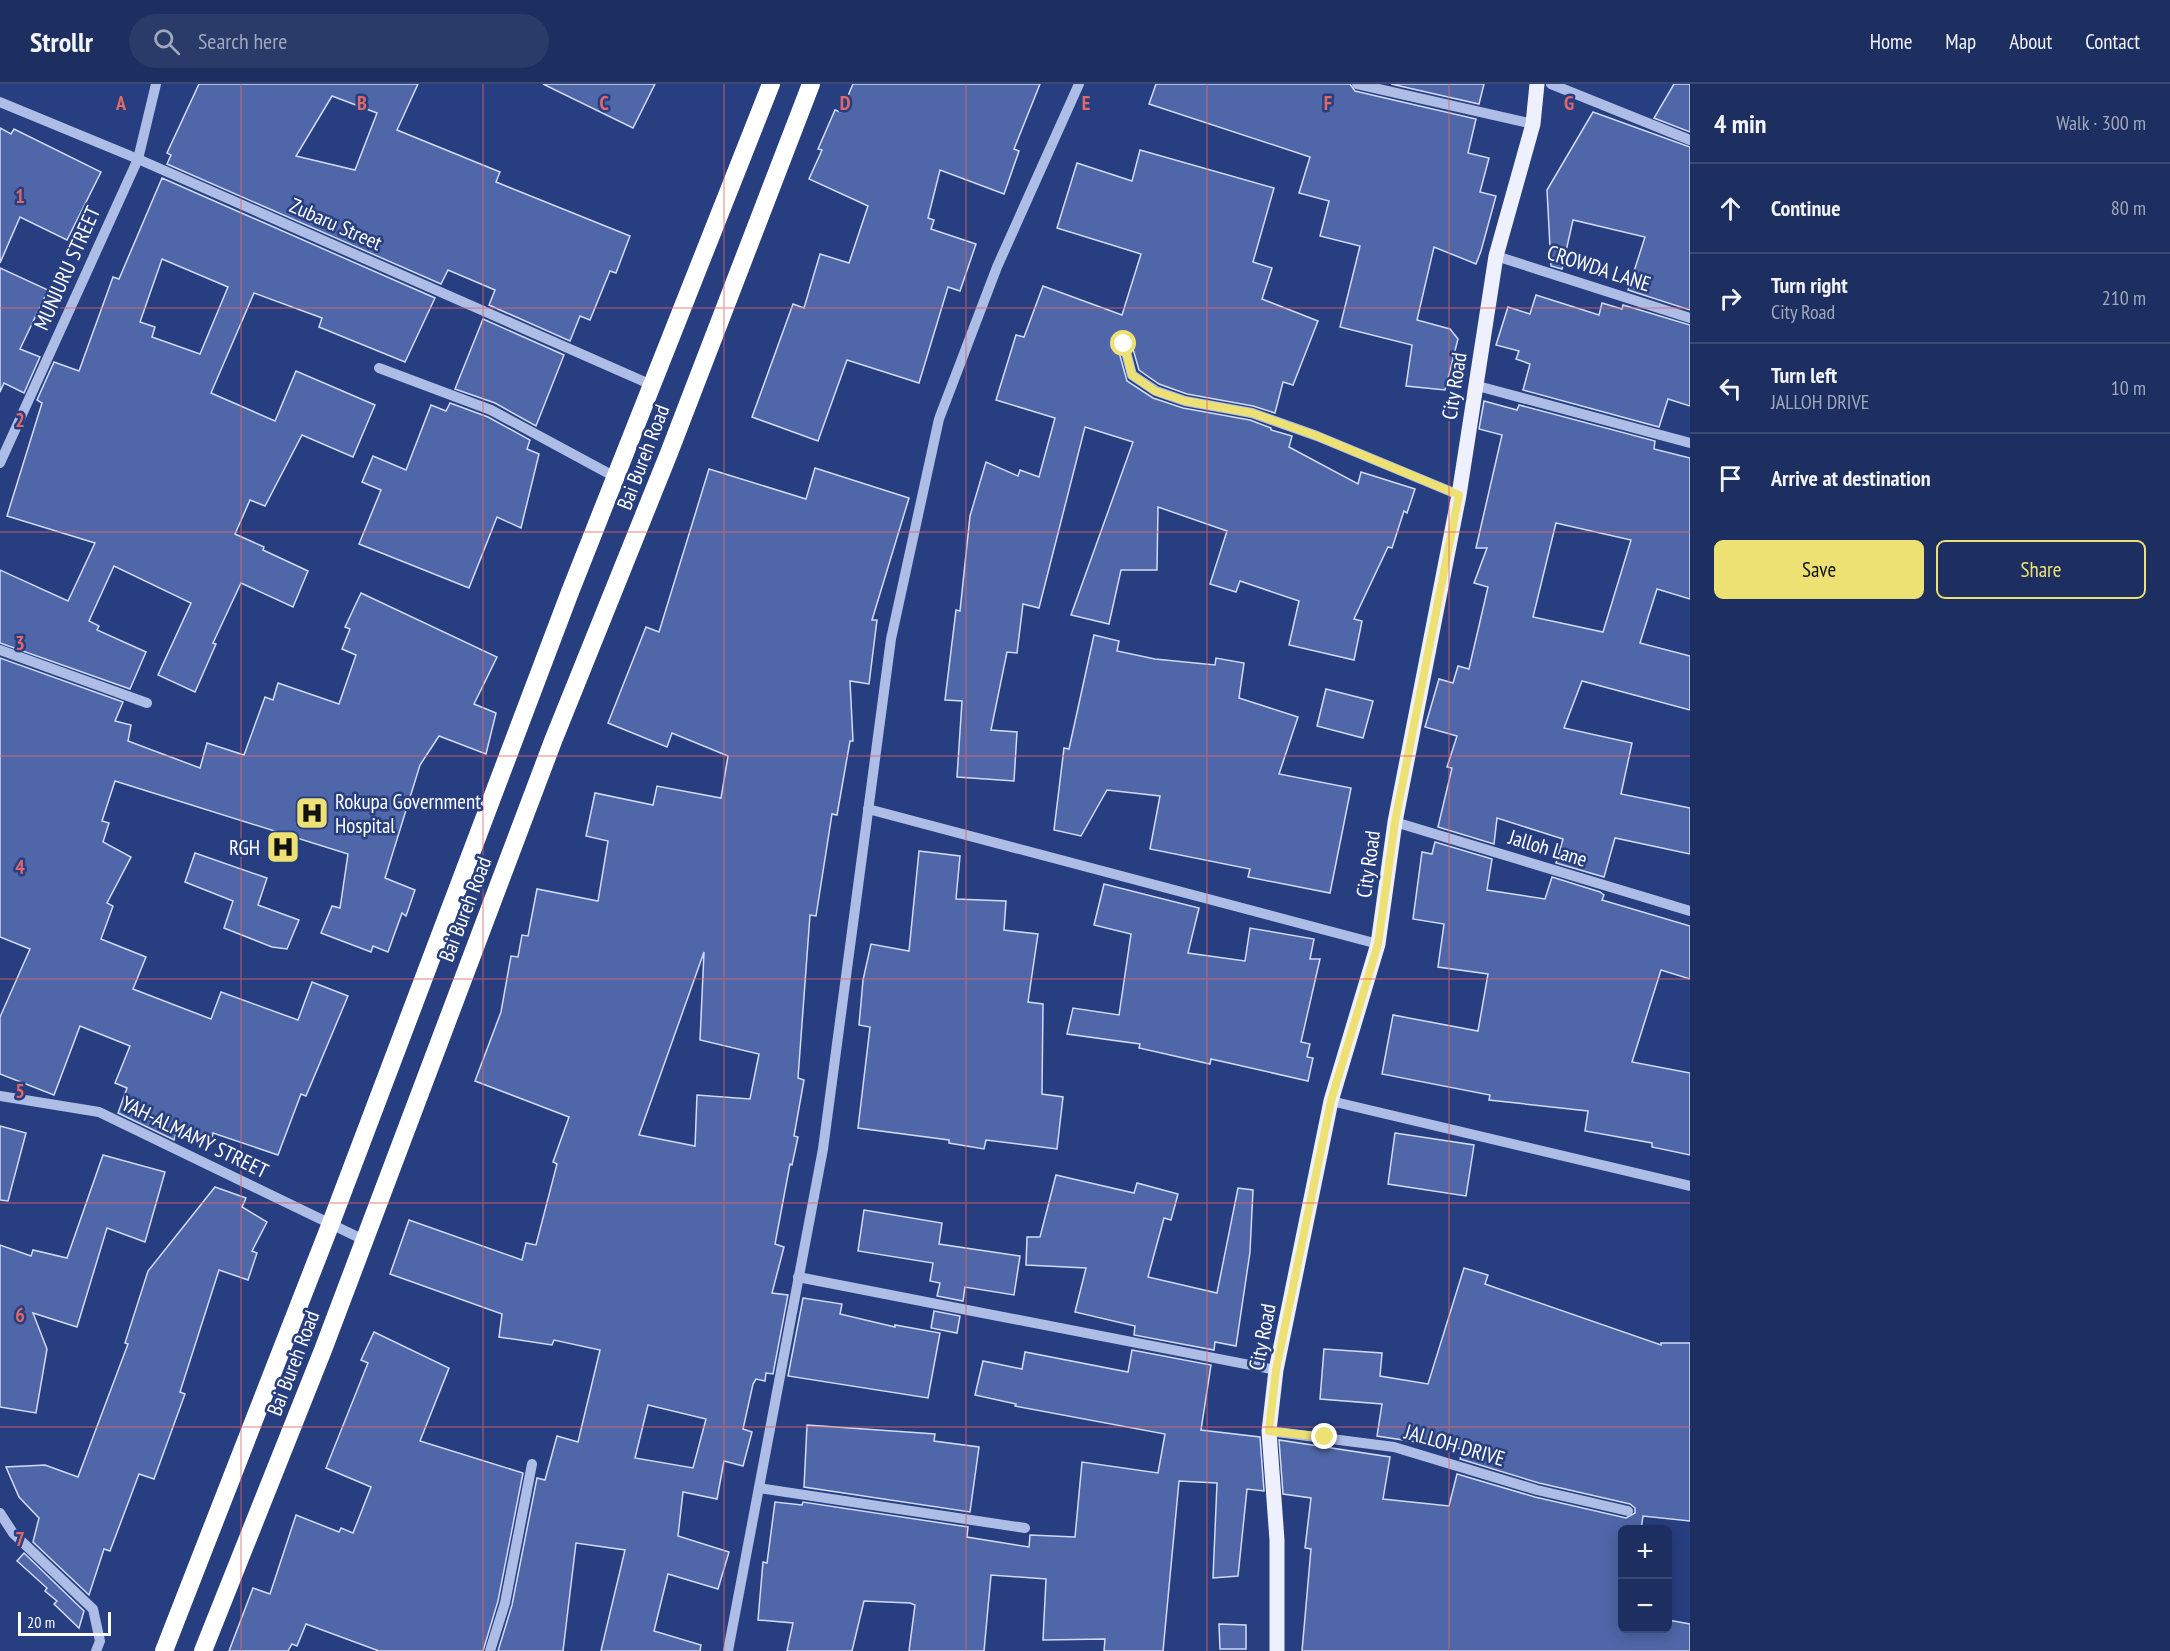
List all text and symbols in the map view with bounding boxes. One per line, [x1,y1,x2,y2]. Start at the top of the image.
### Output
search box [129,14,549,68]
text: Strollr [30,23,93,60]
icon: search [150,25,183,58]
text: Search here [198,27,287,55]
text: Home [1870,28,1912,55]
text: Map [1945,28,1976,55]
text: About [2009,28,2052,55]
text: Contact [2085,28,2140,55]
text: A [115,90,127,116]
text: B [357,90,367,116]
text: C [599,90,609,116]
text: D [840,90,851,116]
text: E [1082,90,1090,116]
text: F [1324,90,1332,116]
text: G [1564,90,1574,116]
text: 4 min [1714,107,1767,140]
text: Walk · 300 m [2056,110,2146,136]
text: 1 [15,183,25,209]
street label: Zubaru Street [286,192,387,256]
icon: ahead [1714,192,1747,225]
text: Continue [1771,194,1841,222]
text: 80 m [2111,195,2146,221]
street label: MUNJURU STREET [28,201,107,334]
street label: CROWDA LANE [1544,239,1654,297]
text: Turn right [1771,271,1848,299]
icon: right [1714,282,1747,315]
text: 210 m [2102,285,2146,311]
text: City Road [1771,299,1835,325]
route start [1110,330,1136,356]
street label: City Road [1435,351,1473,421]
text: Turn left [1771,361,1837,389]
icon: left [1714,372,1747,405]
text: 10 m [2111,375,2146,401]
text: JALLOH DRIVE [1771,389,1869,415]
street label: Bai Bureh Road [611,401,675,513]
text: 2 [15,407,25,433]
icon: arrive [1714,462,1747,495]
text: Arrive at destination [1771,464,1931,492]
button: Save [1714,540,1924,599]
button: Share [1936,540,2146,599]
text: 3 [15,630,25,656]
place label: Rokupa Government Hospital [335,788,481,839]
hospital icon: Rokupa Government Hospital [294,795,330,831]
street label: Jalloh Lane [1504,823,1591,873]
hospital icon: RGH [265,829,301,865]
street label: City Road [1350,829,1386,899]
place label: RGH [229,834,260,861]
street label: Bai Bureh Road [433,853,497,965]
text: 4 [15,854,25,880]
text: 5 [15,1078,25,1104]
street label: YAH-ALMAMY STREET [117,1090,274,1185]
street label: City Road [1242,1301,1282,1373]
text: 6 [15,1302,25,1328]
street label: Bai Bureh Road [261,1307,325,1419]
street label: JALLOH DRIVE [1401,1418,1508,1472]
route end [1311,1423,1337,1449]
map controls [1618,1525,1672,1633]
button: + [1618,1525,1672,1579]
text: 7 [15,1526,25,1552]
button: − [1618,1579,1672,1633]
scale bar [18,1609,111,1636]
text: 20 m [27,1612,55,1632]

